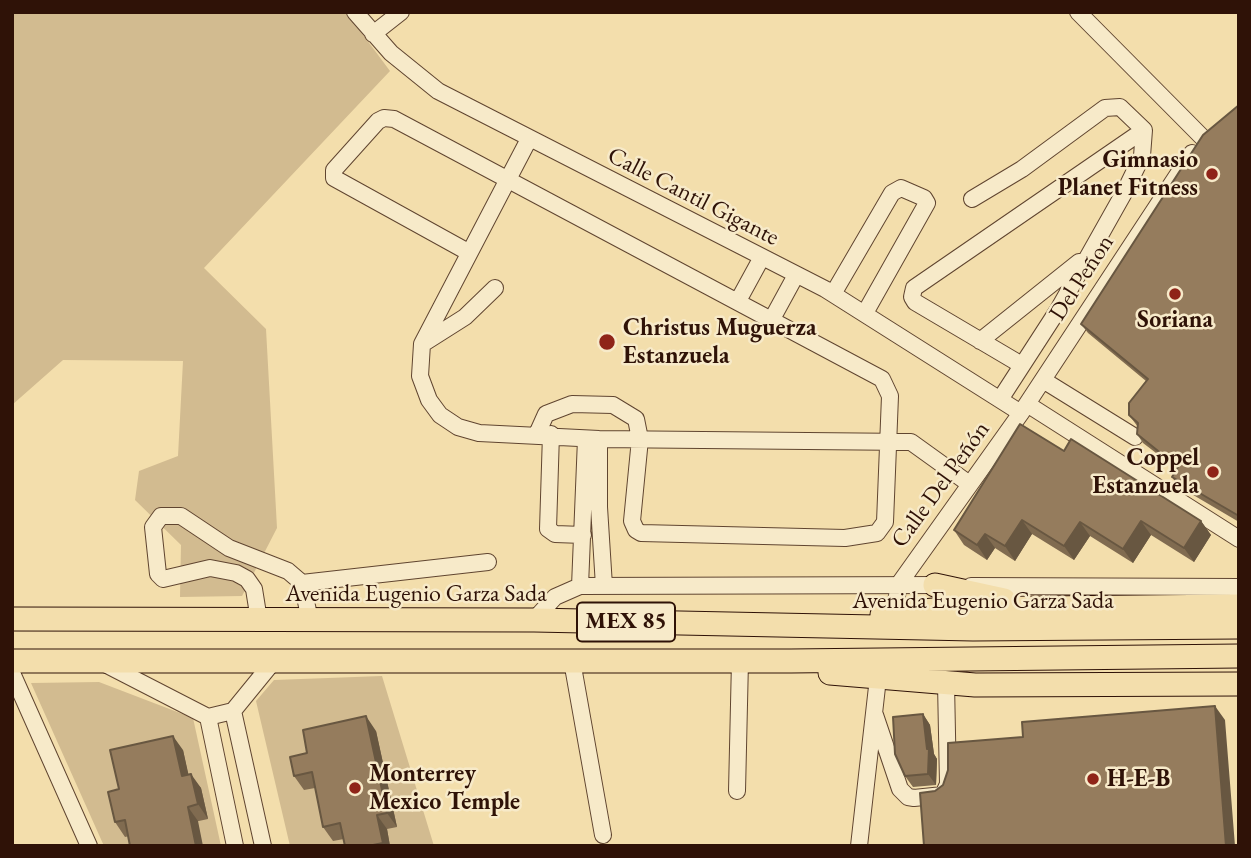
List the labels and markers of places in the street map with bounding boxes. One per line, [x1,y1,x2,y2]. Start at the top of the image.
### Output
place label: Gimnasio Planet Fitness [1058,146,1198,202]
marker: Gimnasio Planet Fitness [1204,166,1220,182]
marker: Soriana [1167,286,1183,302]
place label: Soriana [1137,306,1213,334]
place label: Christus Muguerza Estanzuela [623,314,816,370]
marker: Christus Muguerza Estanzuela [597,332,617,352]
place label: Coppel Estanzuela [1092,444,1199,500]
marker: Coppel Estanzuela [1205,464,1221,480]
place label: Monterrey Mexico Temple [369,760,520,816]
place label: H-E-B [1107,765,1170,793]
marker: H-E-B [1085,771,1101,787]
marker: Monterrey Mexico Temple [347,780,363,796]

